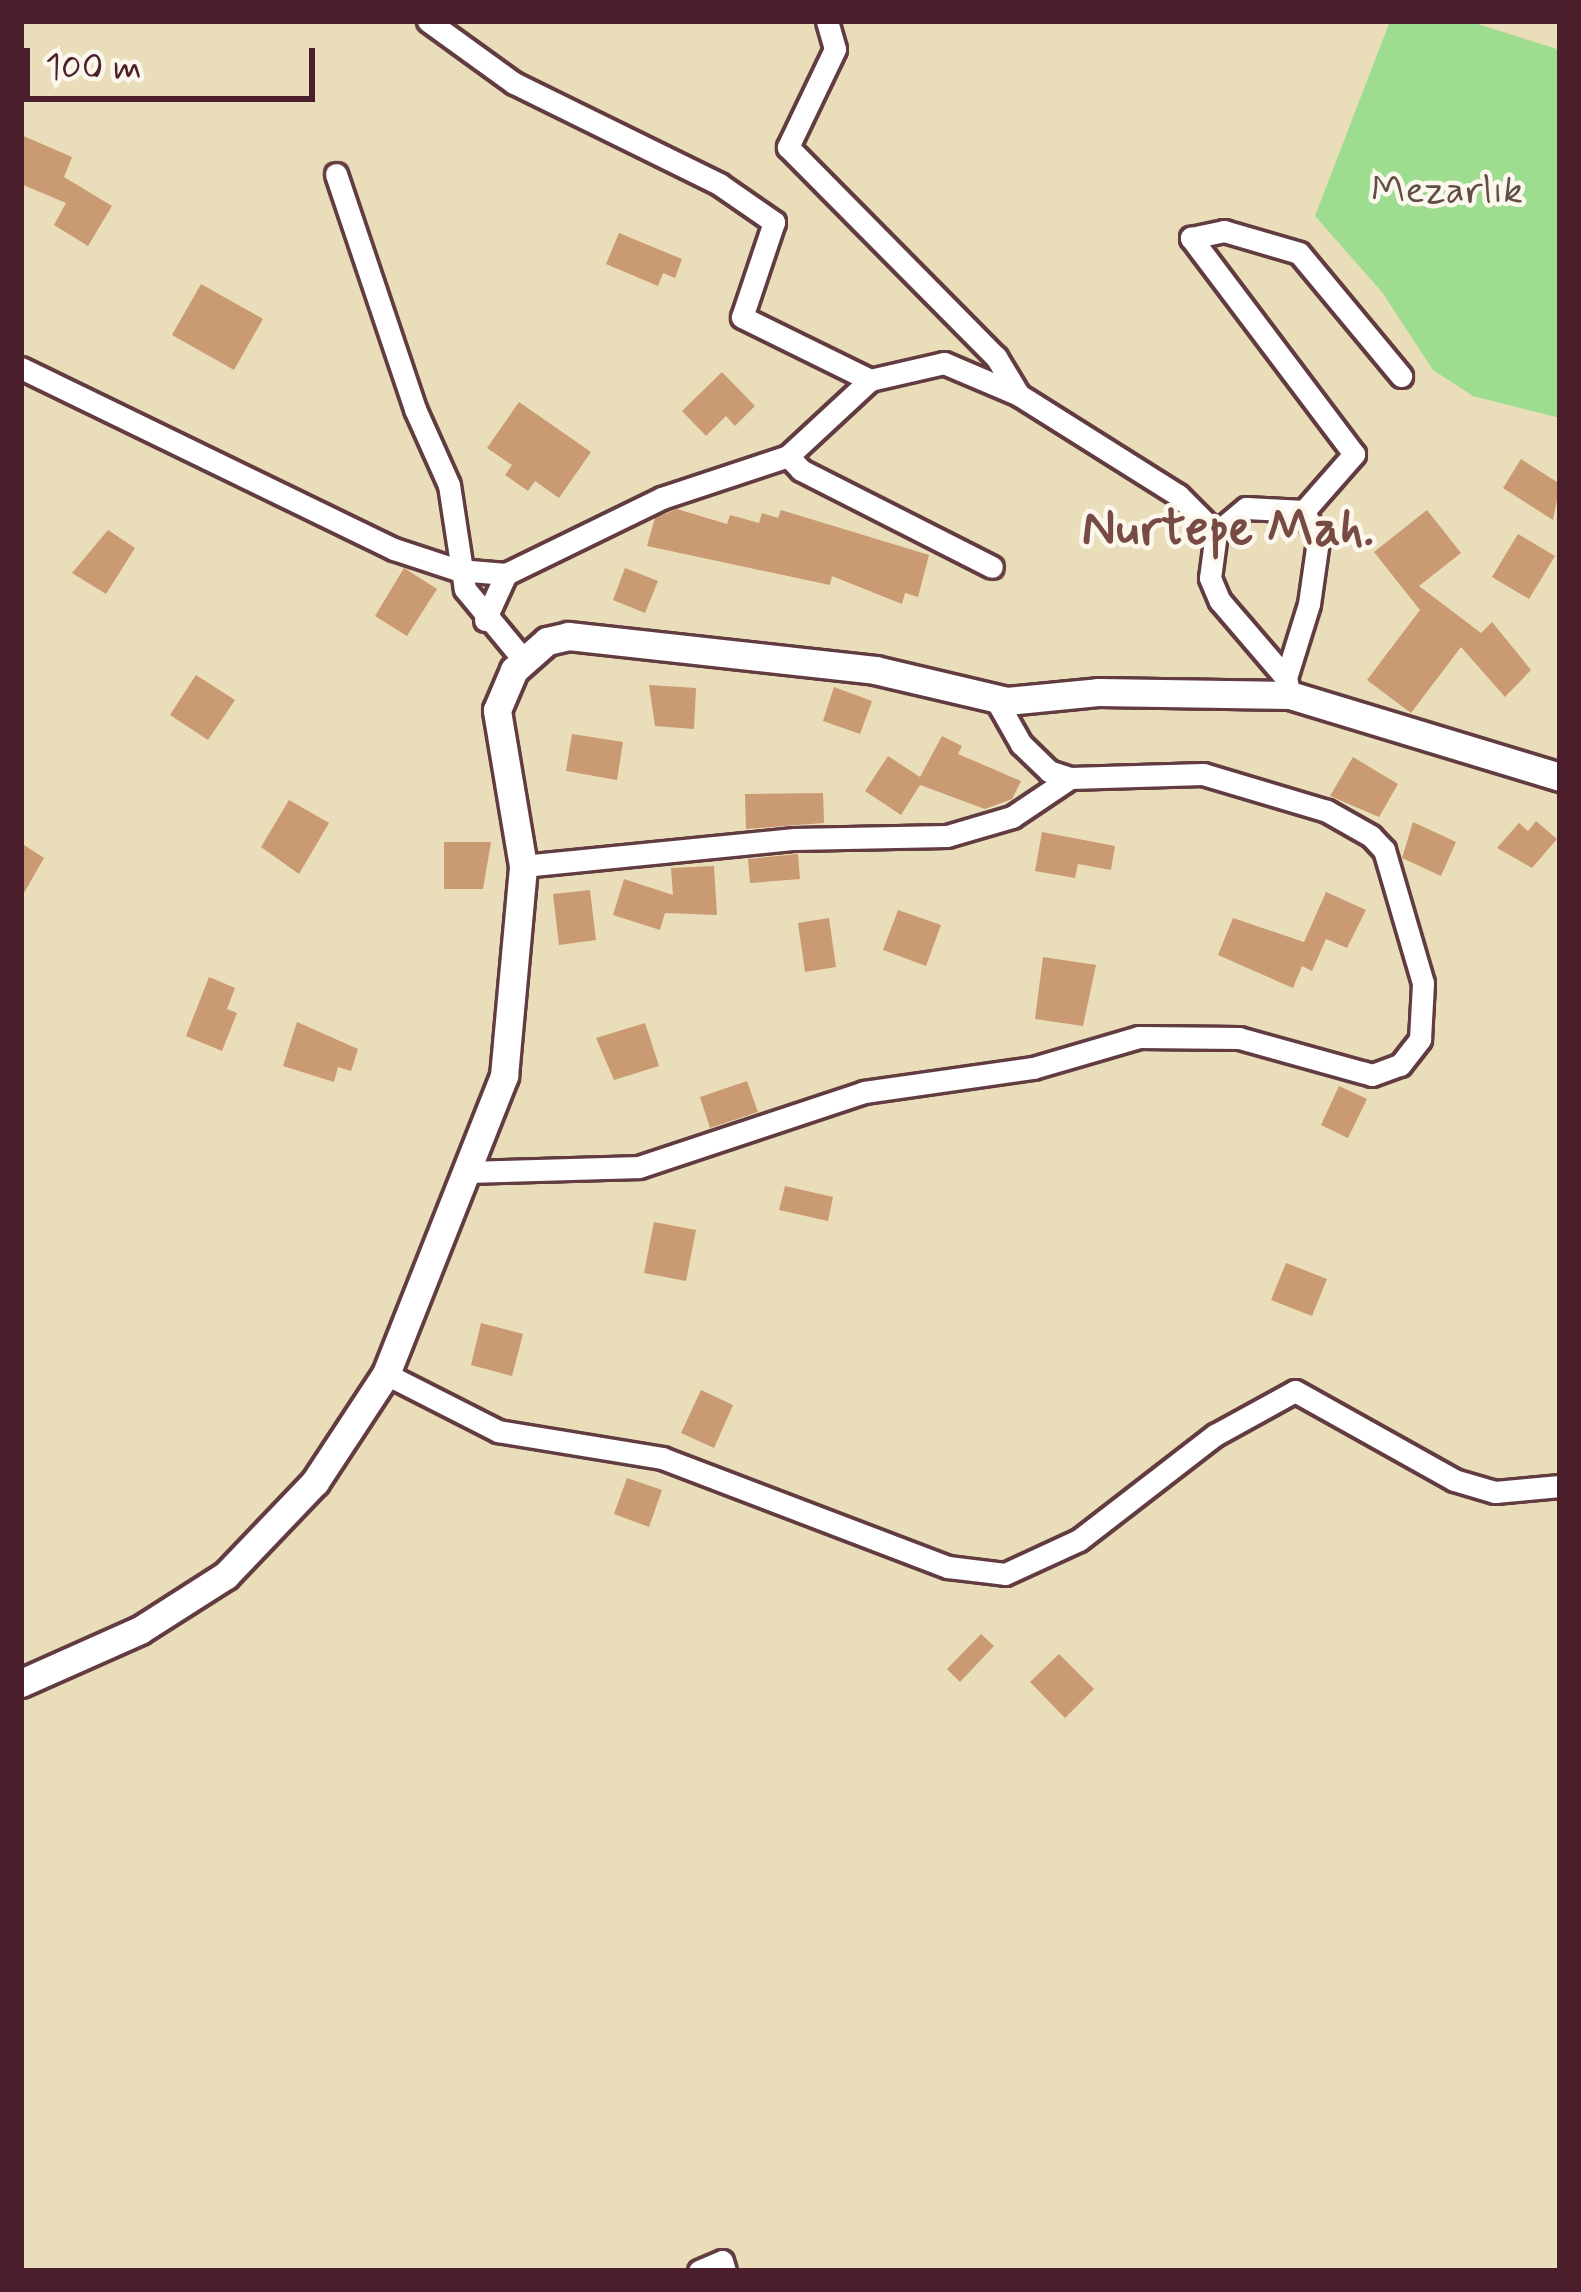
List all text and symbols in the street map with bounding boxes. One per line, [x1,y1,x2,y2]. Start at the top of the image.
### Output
scale bar [30,24,321,98]
text: 100 m [45,45,142,92]
park label: Mezarlık [1371,169,1523,215]
district label: Nurtepe Mah. [1081,499,1375,561]

